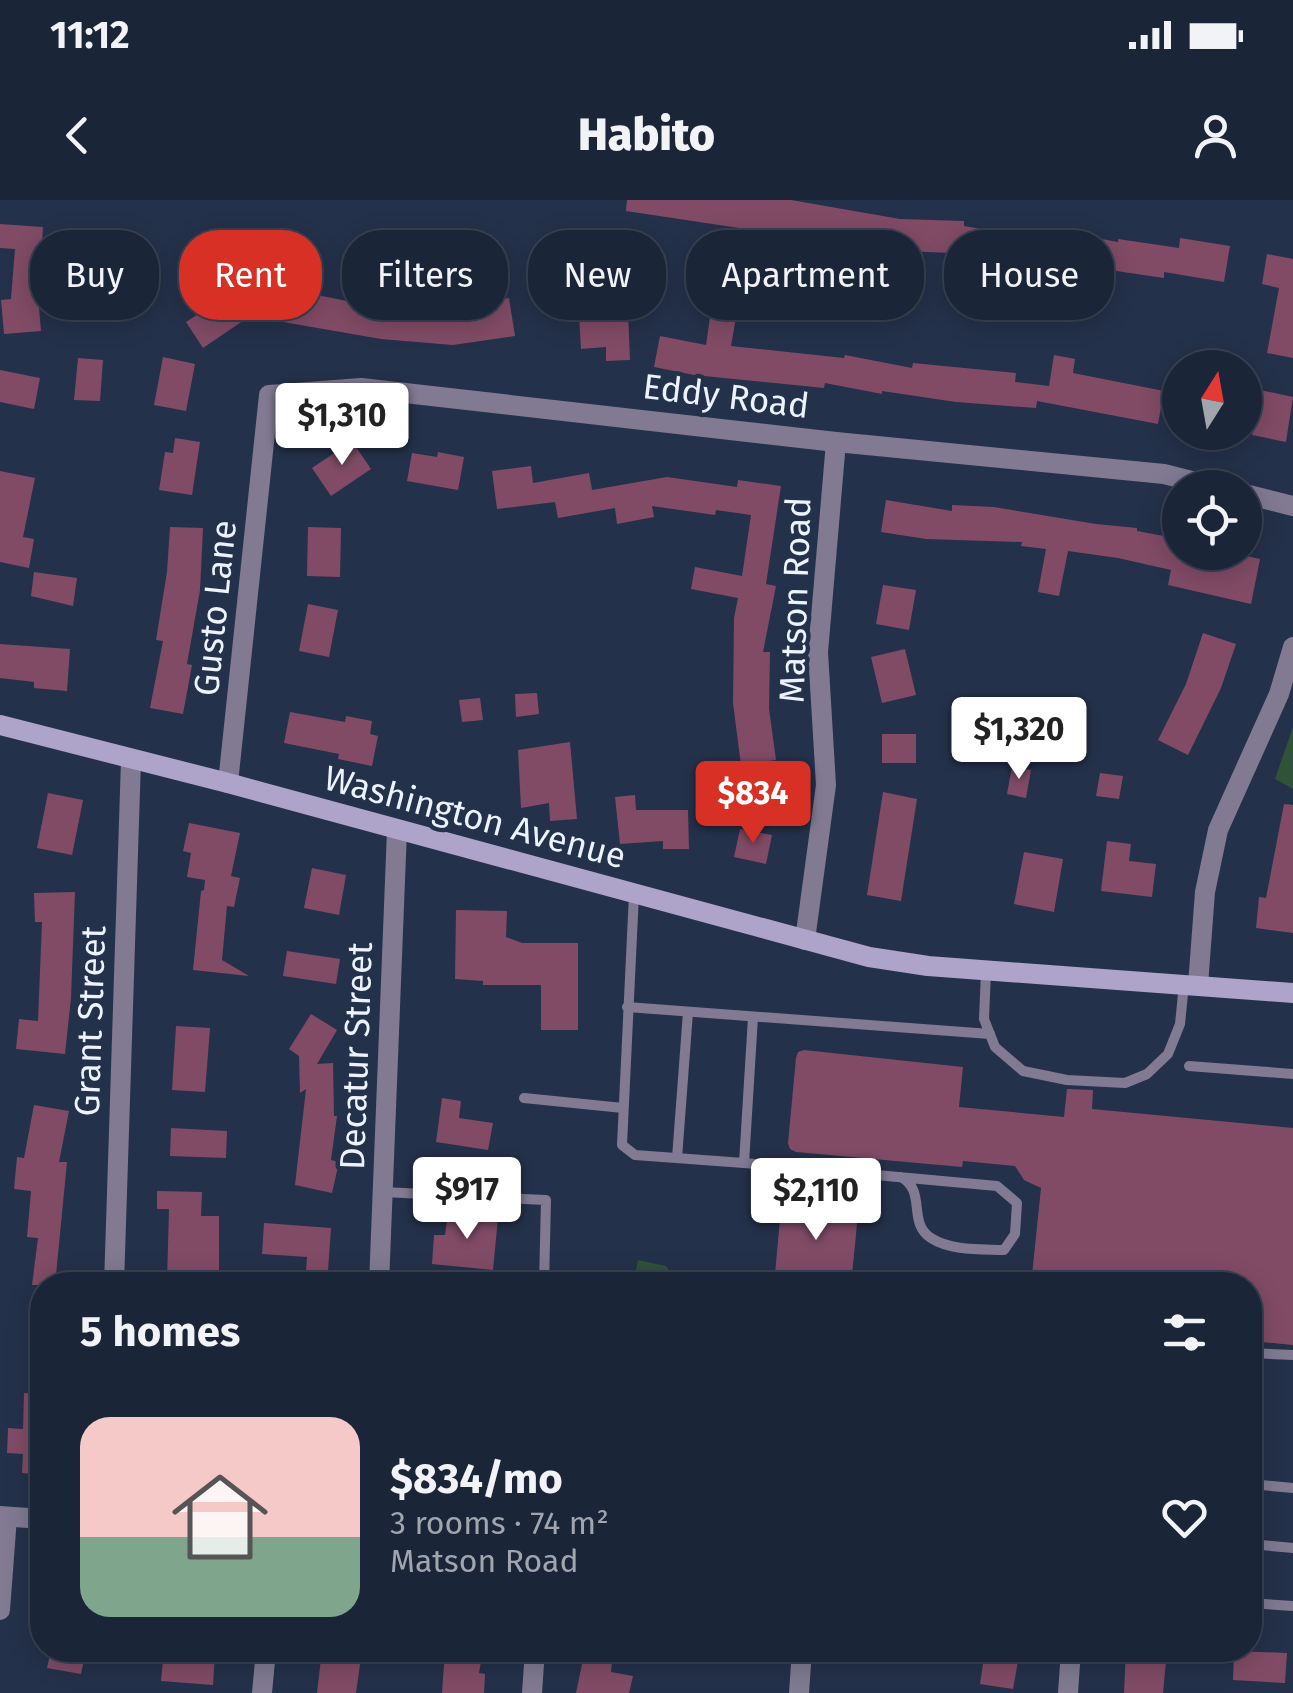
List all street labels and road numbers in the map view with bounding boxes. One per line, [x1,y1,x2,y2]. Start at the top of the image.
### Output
street label: Eddy Road [641,365,811,427]
street label: Matson Road [770,496,820,704]
street label: Gusto Lane [185,518,245,698]
street label: Washington Avenue [320,757,630,877]
street label: Grant Street [66,925,114,1117]
street label: Decatur Street [331,941,381,1171]

